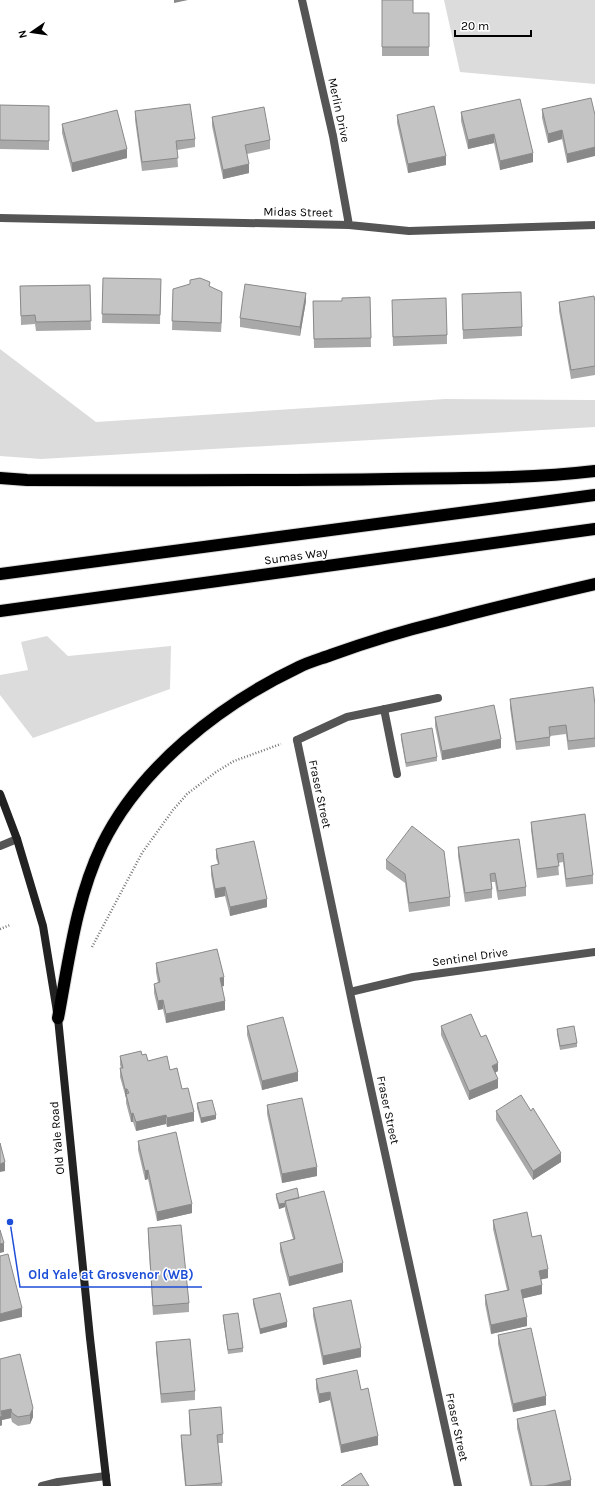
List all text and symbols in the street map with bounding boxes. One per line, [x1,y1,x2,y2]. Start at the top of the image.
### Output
north arrow [12,12,52,52]
scale bar [455,12,531,38]
text: 20 m [461,19,489,33]
text: N [16,29,30,39]
street label: Merlin Drive [325,76,353,144]
street label: Midas Street [263,204,333,220]
street label: Sumas Way [263,545,329,567]
street label: Fraser Street [306,758,334,830]
street label: Sentinel Drive [431,945,509,969]
street label: Fraser Street [374,1074,402,1146]
street label: Old Yale Road [47,1101,67,1175]
callout: Old Yale at Grosvenor (WB) [20,1262,202,1287]
text: Old Yale at Grosvenor (WB) [28,1267,194,1282]
street label: Fraser Street [443,1391,471,1463]

